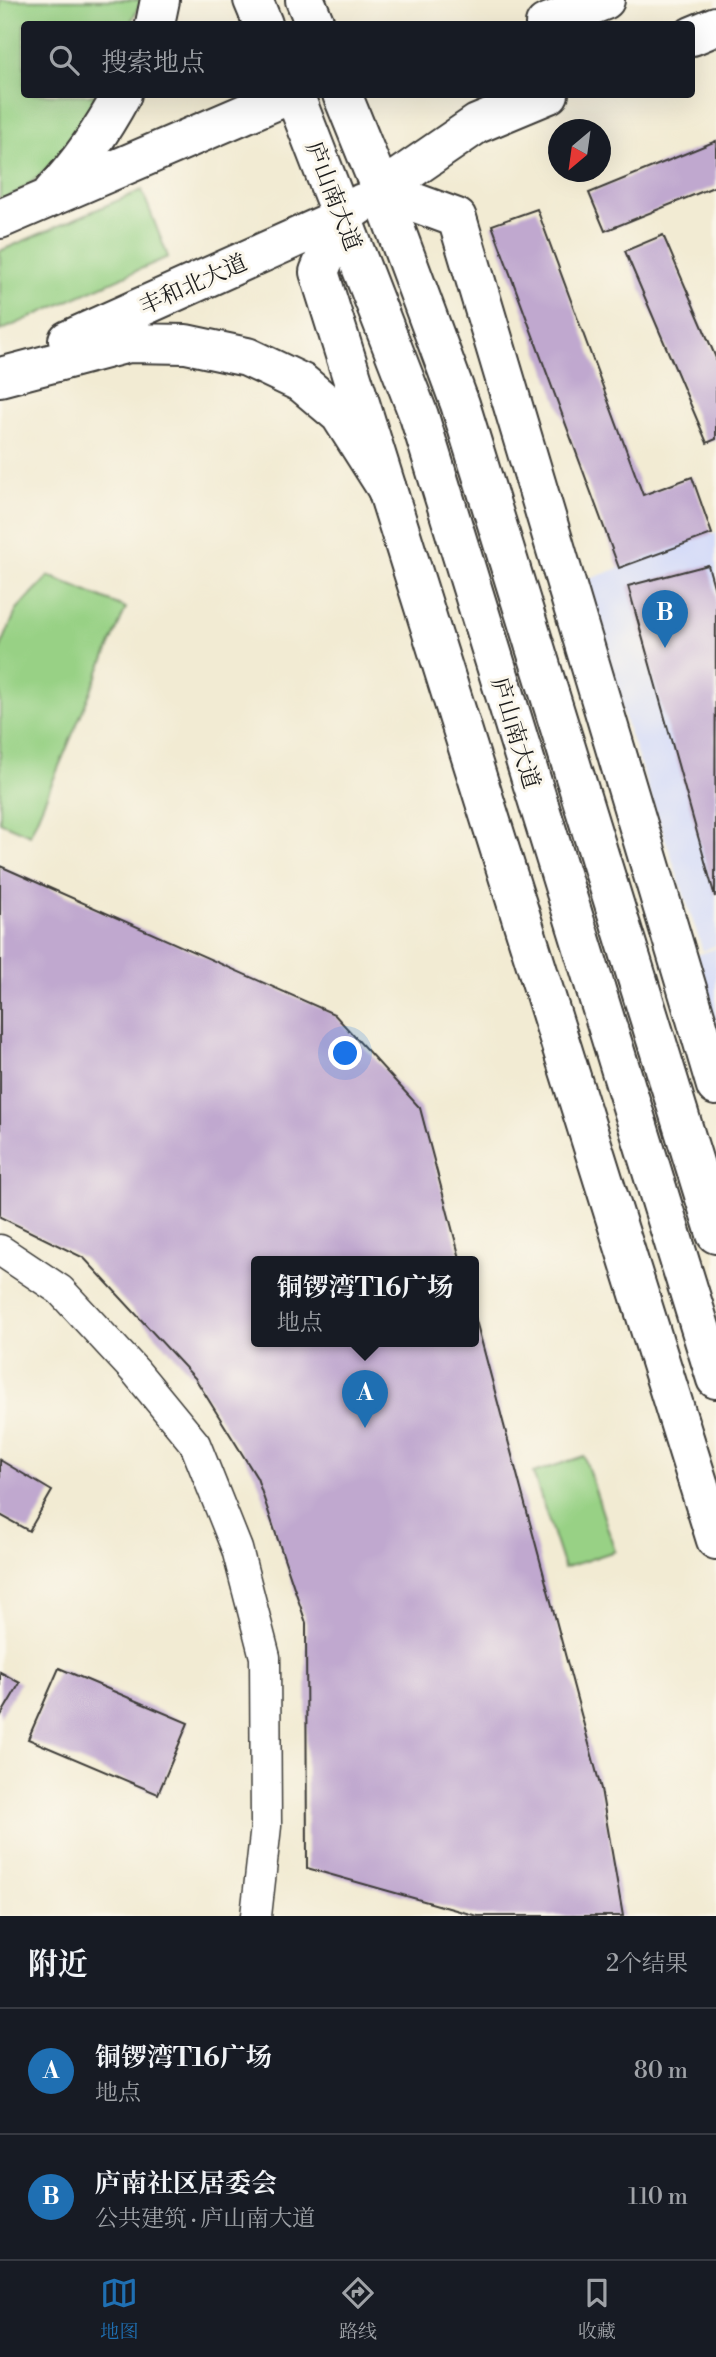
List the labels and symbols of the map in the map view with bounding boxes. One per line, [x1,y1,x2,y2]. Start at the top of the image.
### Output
north arrow [548,119,611,182]
street label: 庐山南大道 [299,138,367,255]
street label: 丰和北大道 [135,249,252,321]
pin: B [642,590,688,648]
street label: 庐山南大道 [485,674,545,792]
your location [328,1036,362,1070]
pin: A [342,1370,388,1428]

